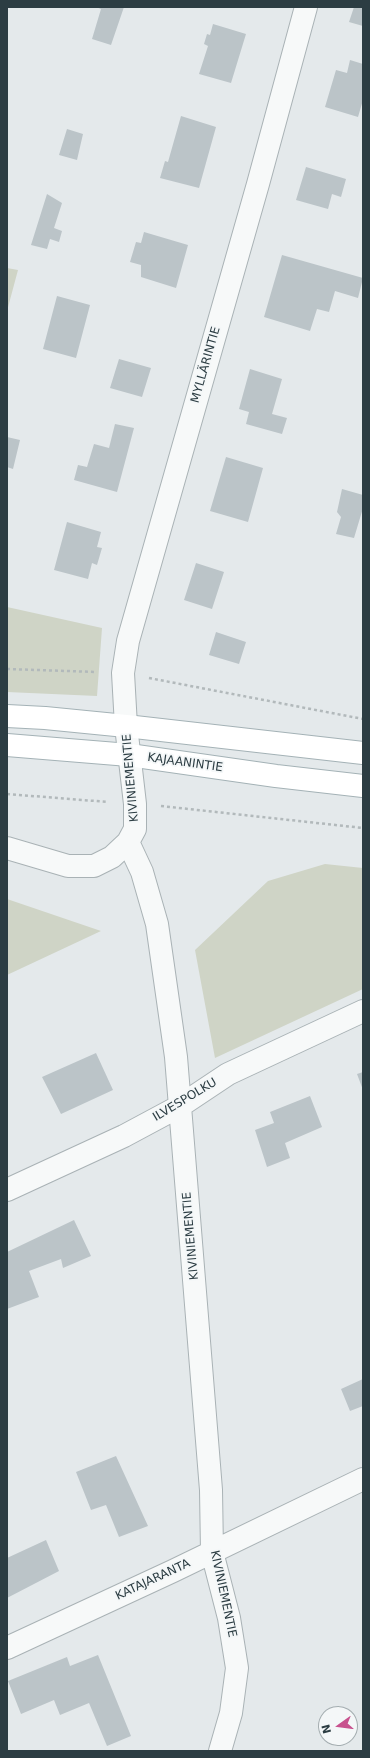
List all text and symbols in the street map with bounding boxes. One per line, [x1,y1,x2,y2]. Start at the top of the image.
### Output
street label: MYLLÄRINTIE [188,325,224,405]
street label: KIVINIEMENTIE [120,733,142,823]
street label: KAJAANINTIE [146,751,224,775]
street label: ILVESPOLKU [150,1075,220,1125]
street label: KIVINIEMENTIE [180,1191,202,1281]
street label: KIVINIEMENTIE [207,1549,239,1639]
street label: KATAJARANTA [113,1556,193,1604]
north arrow [318,1706,358,1746]
text: N [319,1723,334,1735]

